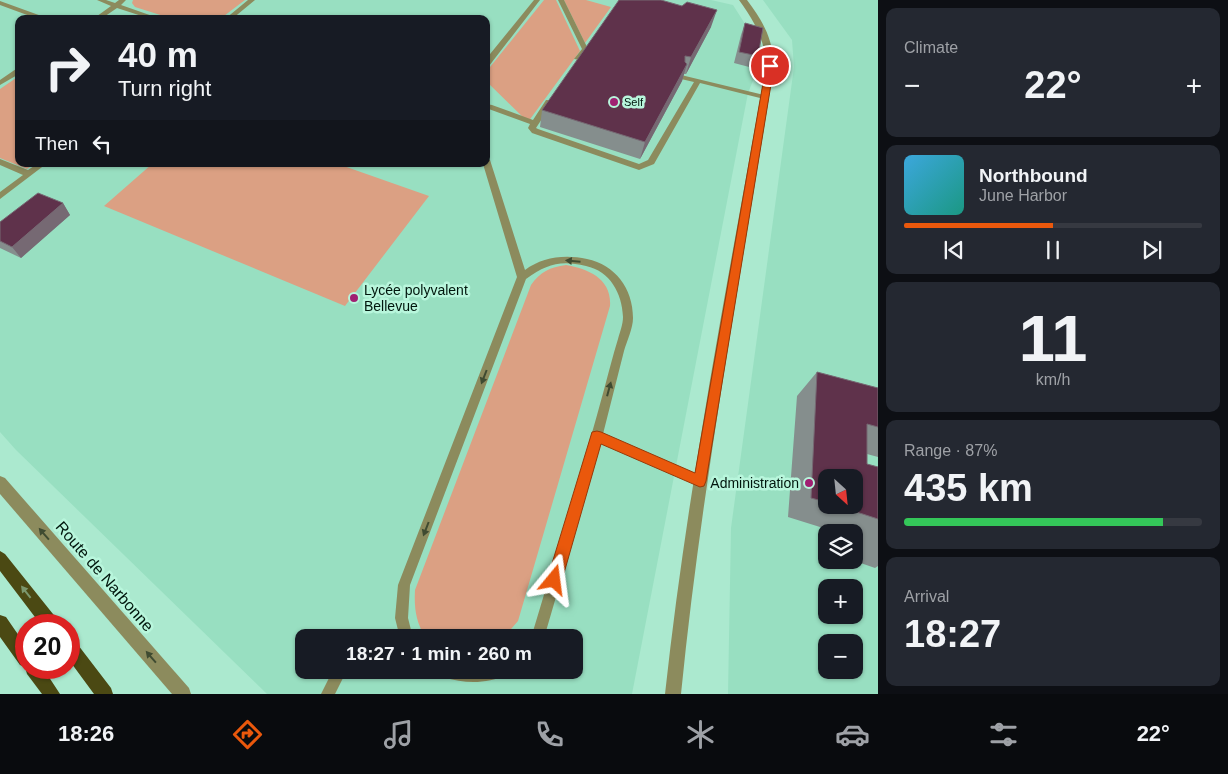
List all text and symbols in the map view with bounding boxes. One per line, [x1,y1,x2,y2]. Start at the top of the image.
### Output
icon: right [35,35,100,100]
text: 40 m [118,35,198,74]
text: Climate [904,39,958,56]
pin [749,45,791,87]
icon: arrive [756,52,784,80]
text: 22° [1024,64,1082,106]
text: − [904,70,920,101]
text: + [1186,70,1202,101]
text: Turn right [118,76,211,101]
marker: Self [608,96,620,108]
place label: Self [624,96,644,108]
icon: left [88,130,116,158]
text: Then [35,133,78,154]
text: Northbound [979,165,1088,186]
text: June Harbor [979,187,1067,204]
icon: previous [940,236,968,264]
icon: pause [1039,236,1067,264]
icon: next [1138,236,1166,264]
one-way arrow [565,257,581,265]
place label: Lycée polyvalent Bellevue [364,282,468,314]
marker: Lycée polyvalent Bellevue [348,292,360,304]
text: 11 [1019,302,1087,375]
one-way arrow [480,370,488,385]
text: km/h [1036,371,1070,388]
one-way arrow [605,382,613,397]
text: Range · 87% [904,442,997,459]
text: 435 km [904,467,1033,509]
north arrow [818,469,862,514]
map controls [818,469,863,679]
place label: Administration [710,475,799,491]
marker: Administration [803,477,815,489]
street label: Route de Narbonne [52,518,157,635]
one-way arrow [422,522,430,536]
button: layers [818,524,863,569]
one-way arrow [39,528,50,541]
position arrow [527,553,579,605]
button: + [818,579,863,624]
one-way arrow [20,586,31,599]
text: Arrival [904,588,949,605]
text: 18:27 [904,613,1001,655]
speed limit sign: 20 [15,614,80,679]
button: − [818,634,863,679]
text: 18:27 · 1 min · 260 m [346,643,532,664]
one-way arrow [145,651,156,664]
icon: directions [230,717,265,752]
icon: music [381,717,416,752]
icon: phone [532,717,567,752]
icon: climate [683,717,718,752]
icon: car [835,717,870,752]
icon: filters [986,717,1021,752]
text: 18:26 [58,721,114,746]
text: 22° [1137,721,1170,746]

